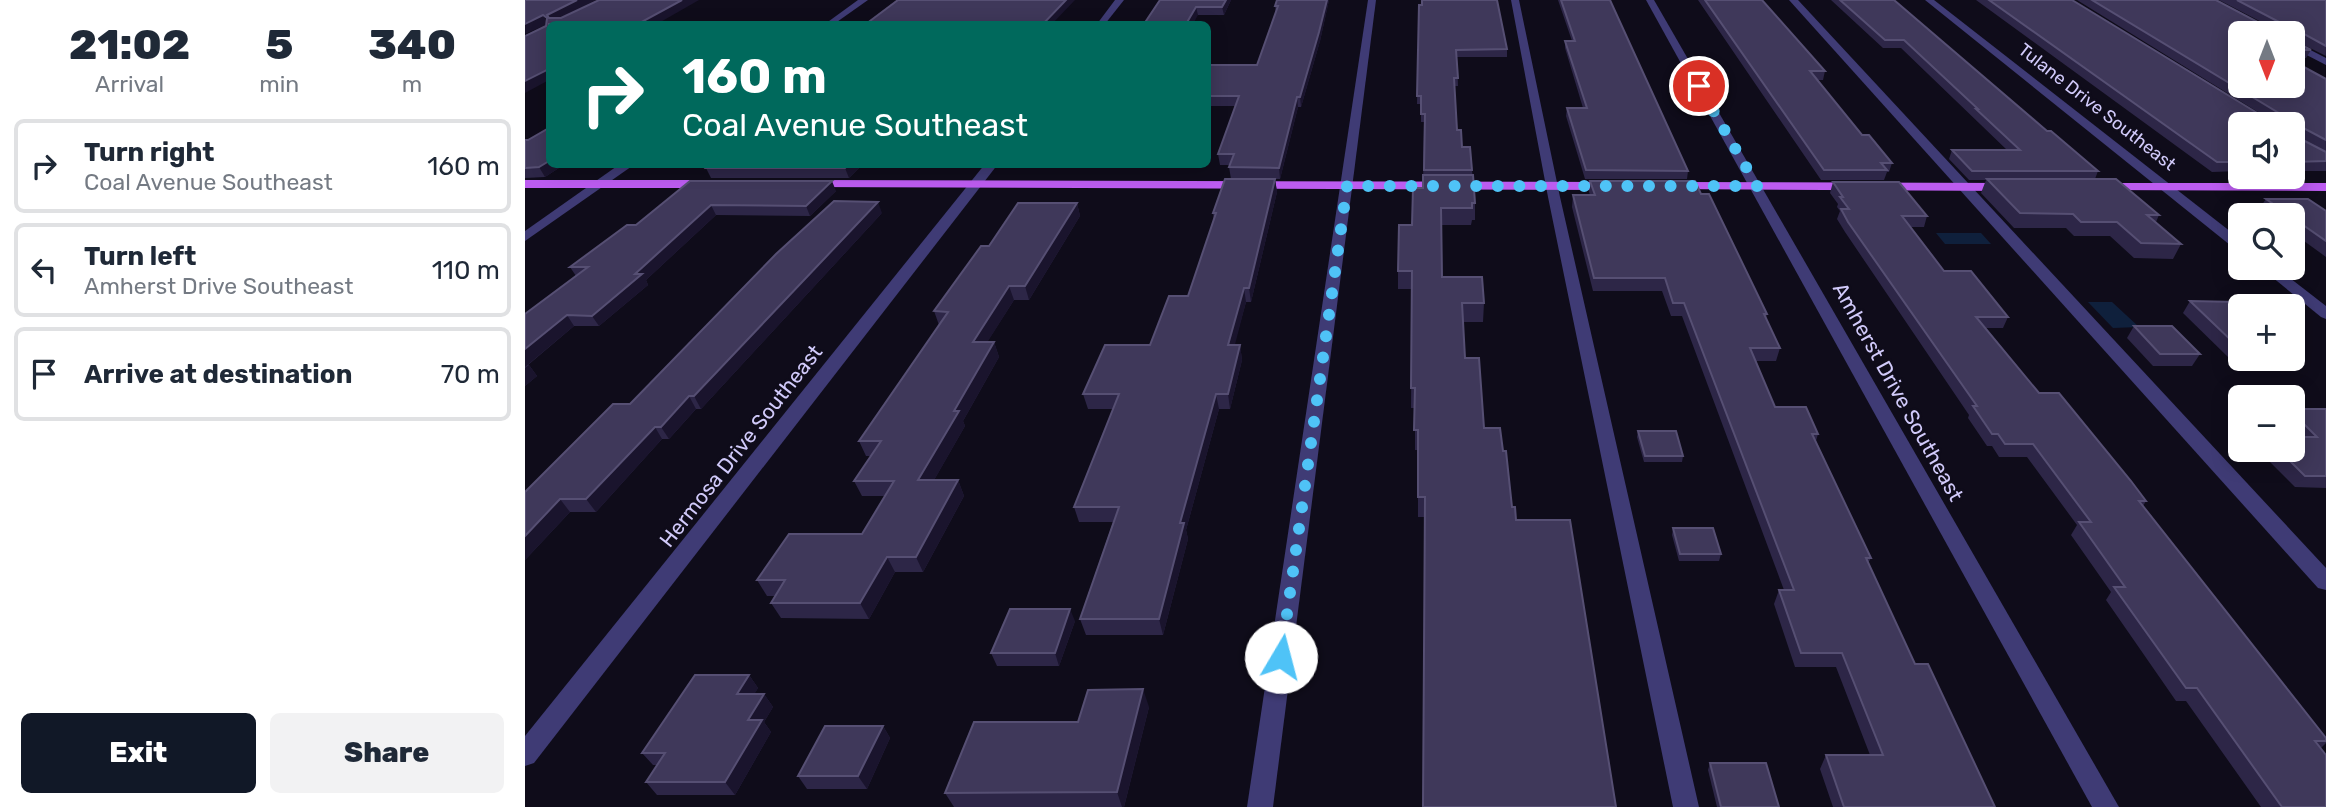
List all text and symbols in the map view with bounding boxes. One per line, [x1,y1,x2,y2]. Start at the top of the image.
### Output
text: 21:02 [69,20,190,70]
text: 5 [265,20,293,70]
text: 340 [368,20,456,70]
north arrow [2228,21,2305,98]
map controls [2228,21,2305,462]
street label: Tulane Drive Southeast [2014,39,2180,175]
text: 160 m [682,47,827,105]
icon: right [567,49,658,140]
pin [1669,56,1729,116]
icon: arrive [1680,67,1718,105]
text: Arrival [95,70,164,98]
text: min [259,70,299,98]
text: m [402,70,422,98]
text: Coal Avenue Southeast [682,106,1028,144]
button: sound [2228,112,2305,189]
text: Turn right [84,137,214,168]
icon: right [25,147,63,185]
text: 160 m [427,151,500,182]
text: Coal Avenue Southeast [84,168,333,196]
button: search [2228,203,2305,280]
text: Turn left [84,241,196,272]
icon: left [25,251,63,289]
text: 110 m [432,255,500,286]
text: Amherst Drive Southeast [84,272,353,300]
street label: Amherst Drive Southeast [1828,278,1969,505]
button: + [2228,294,2305,371]
street label: Hermosa Drive Southeast [654,340,827,552]
icon: arrive [25,355,63,393]
text: Arrive at destination [84,359,352,390]
text: 70 m [441,359,500,390]
button: − [2228,385,2305,462]
position arrow [1244,620,1318,694]
button: Exit [21,713,256,793]
button: Share [270,713,504,793]

